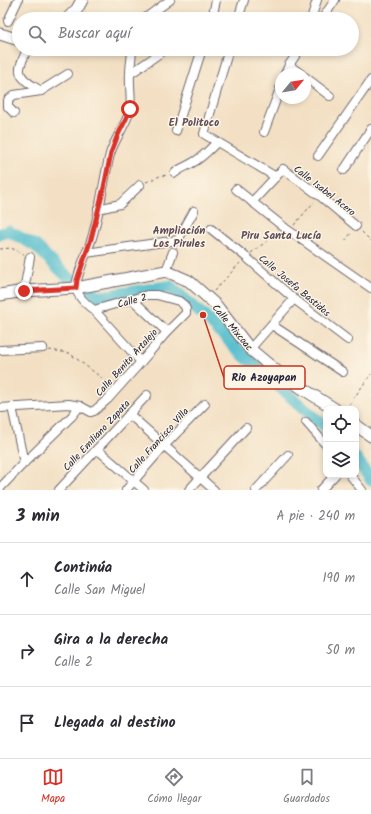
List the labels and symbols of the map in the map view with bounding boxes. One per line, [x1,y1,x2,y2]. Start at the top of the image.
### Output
north arrow [275,68,311,104]
route start [121,100,139,118]
district label: El Politoco [169,114,219,132]
street label: Calle Isabel Acero [290,161,359,221]
district label: Ampliación Los Pirules [153,222,206,253]
district label: Piru Santa Lucía [241,227,322,245]
street label: Calle Josefa Bastidos [255,251,334,321]
route end [15,282,33,300]
street label: Calle 2 [116,289,149,313]
street label: Calle Mixcoac [208,301,257,355]
street label: Calle Benito Artalejo [92,325,162,400]
callout: Rio Azoyapan [224,366,305,389]
text: Rio Azoyapan [232,369,296,387]
street label: Calle Emiliano Zapata [59,396,134,475]
street label: Calle Francisco Villa [125,404,193,477]

